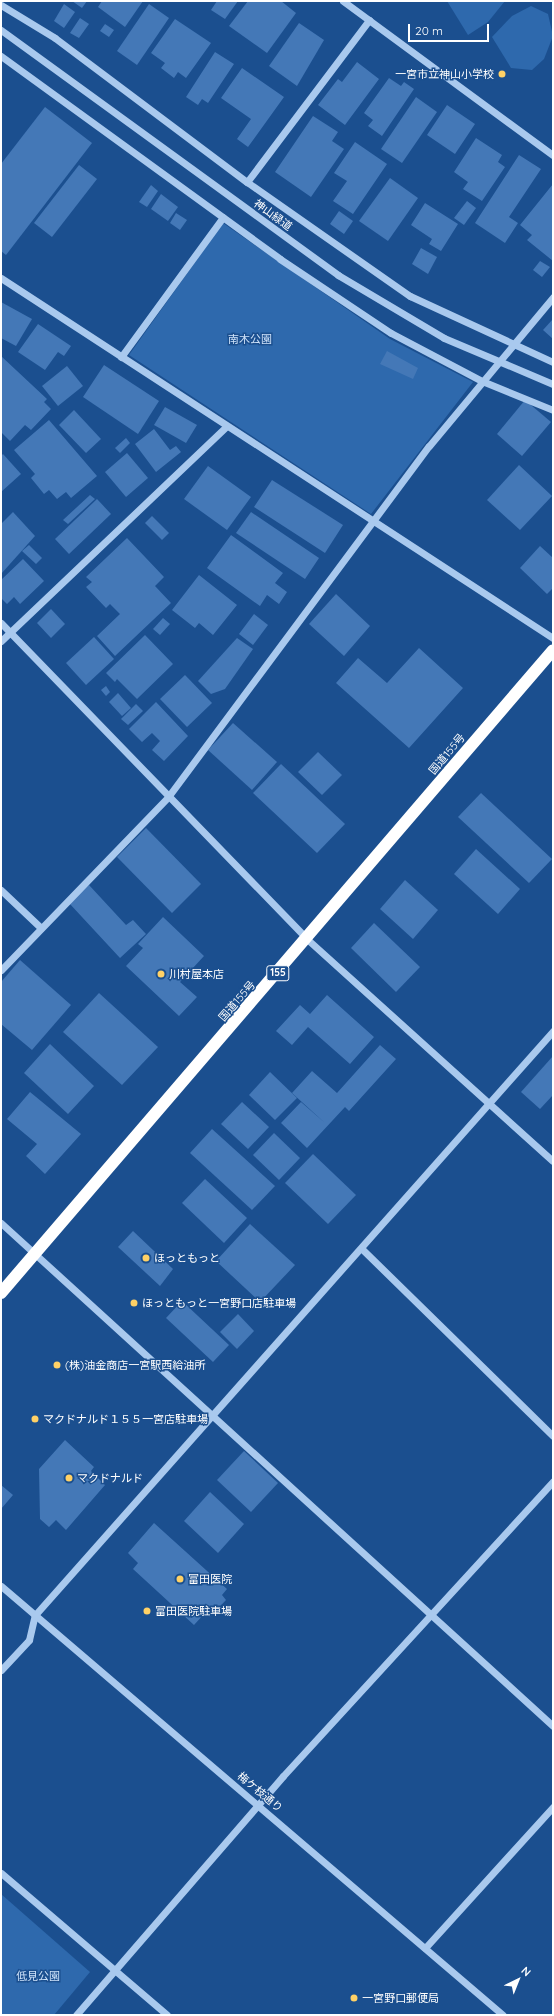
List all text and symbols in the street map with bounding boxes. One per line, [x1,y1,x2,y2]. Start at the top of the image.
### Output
scale bar [410,16,491,42]
text: 20 m [415,23,443,38]
place label: 一宮市立神山小学校 [395,67,494,81]
marker: 一宮市立神山小学校 [497,69,507,79]
street label: 神山緑道 [251,197,295,233]
park label: 南木公園 [228,332,272,346]
street label: 国道155号 [426,731,468,777]
road number: 155 [266,965,290,981]
place label: 川村屋本店 [169,967,224,981]
marker: 川村屋本店 [156,969,166,979]
street label: 国道155号 [216,978,258,1024]
place label: ほっともっと [154,1251,220,1265]
marker: ほっともっと [141,1253,151,1263]
place label: ほっともっと一宮野口店駐車場 [142,1296,296,1310]
marker: ほっともっと一宮野口店駐車場 [129,1298,139,1308]
place label: (株)油金商店一宮駅西給油所 [65,1358,205,1372]
marker: (株)油金商店一宮駅西給油所 [52,1360,62,1370]
place label: マクドナルド１５５一宮店駐車場 [43,1412,208,1426]
marker: マクドナルド１５５一宮店駐車場 [30,1414,40,1424]
place label: マクドナルド [77,1471,143,1485]
marker: マクドナルド [64,1473,74,1483]
place label: 富田医院 [188,1572,232,1586]
marker: 富田医院 [175,1574,185,1584]
place label: 富田医院駐車場 [155,1604,232,1618]
marker: 富田医院駐車場 [142,1606,152,1616]
street label: 梅ケ枝通り [235,1769,285,1815]
north arrow [498,1960,538,2000]
text: N [518,1963,534,1979]
park label: 低見公園 [16,1969,60,1983]
place label: 一宮野口郵便局 [362,1991,439,2005]
marker: 一宮野口郵便局 [349,1993,359,2003]

